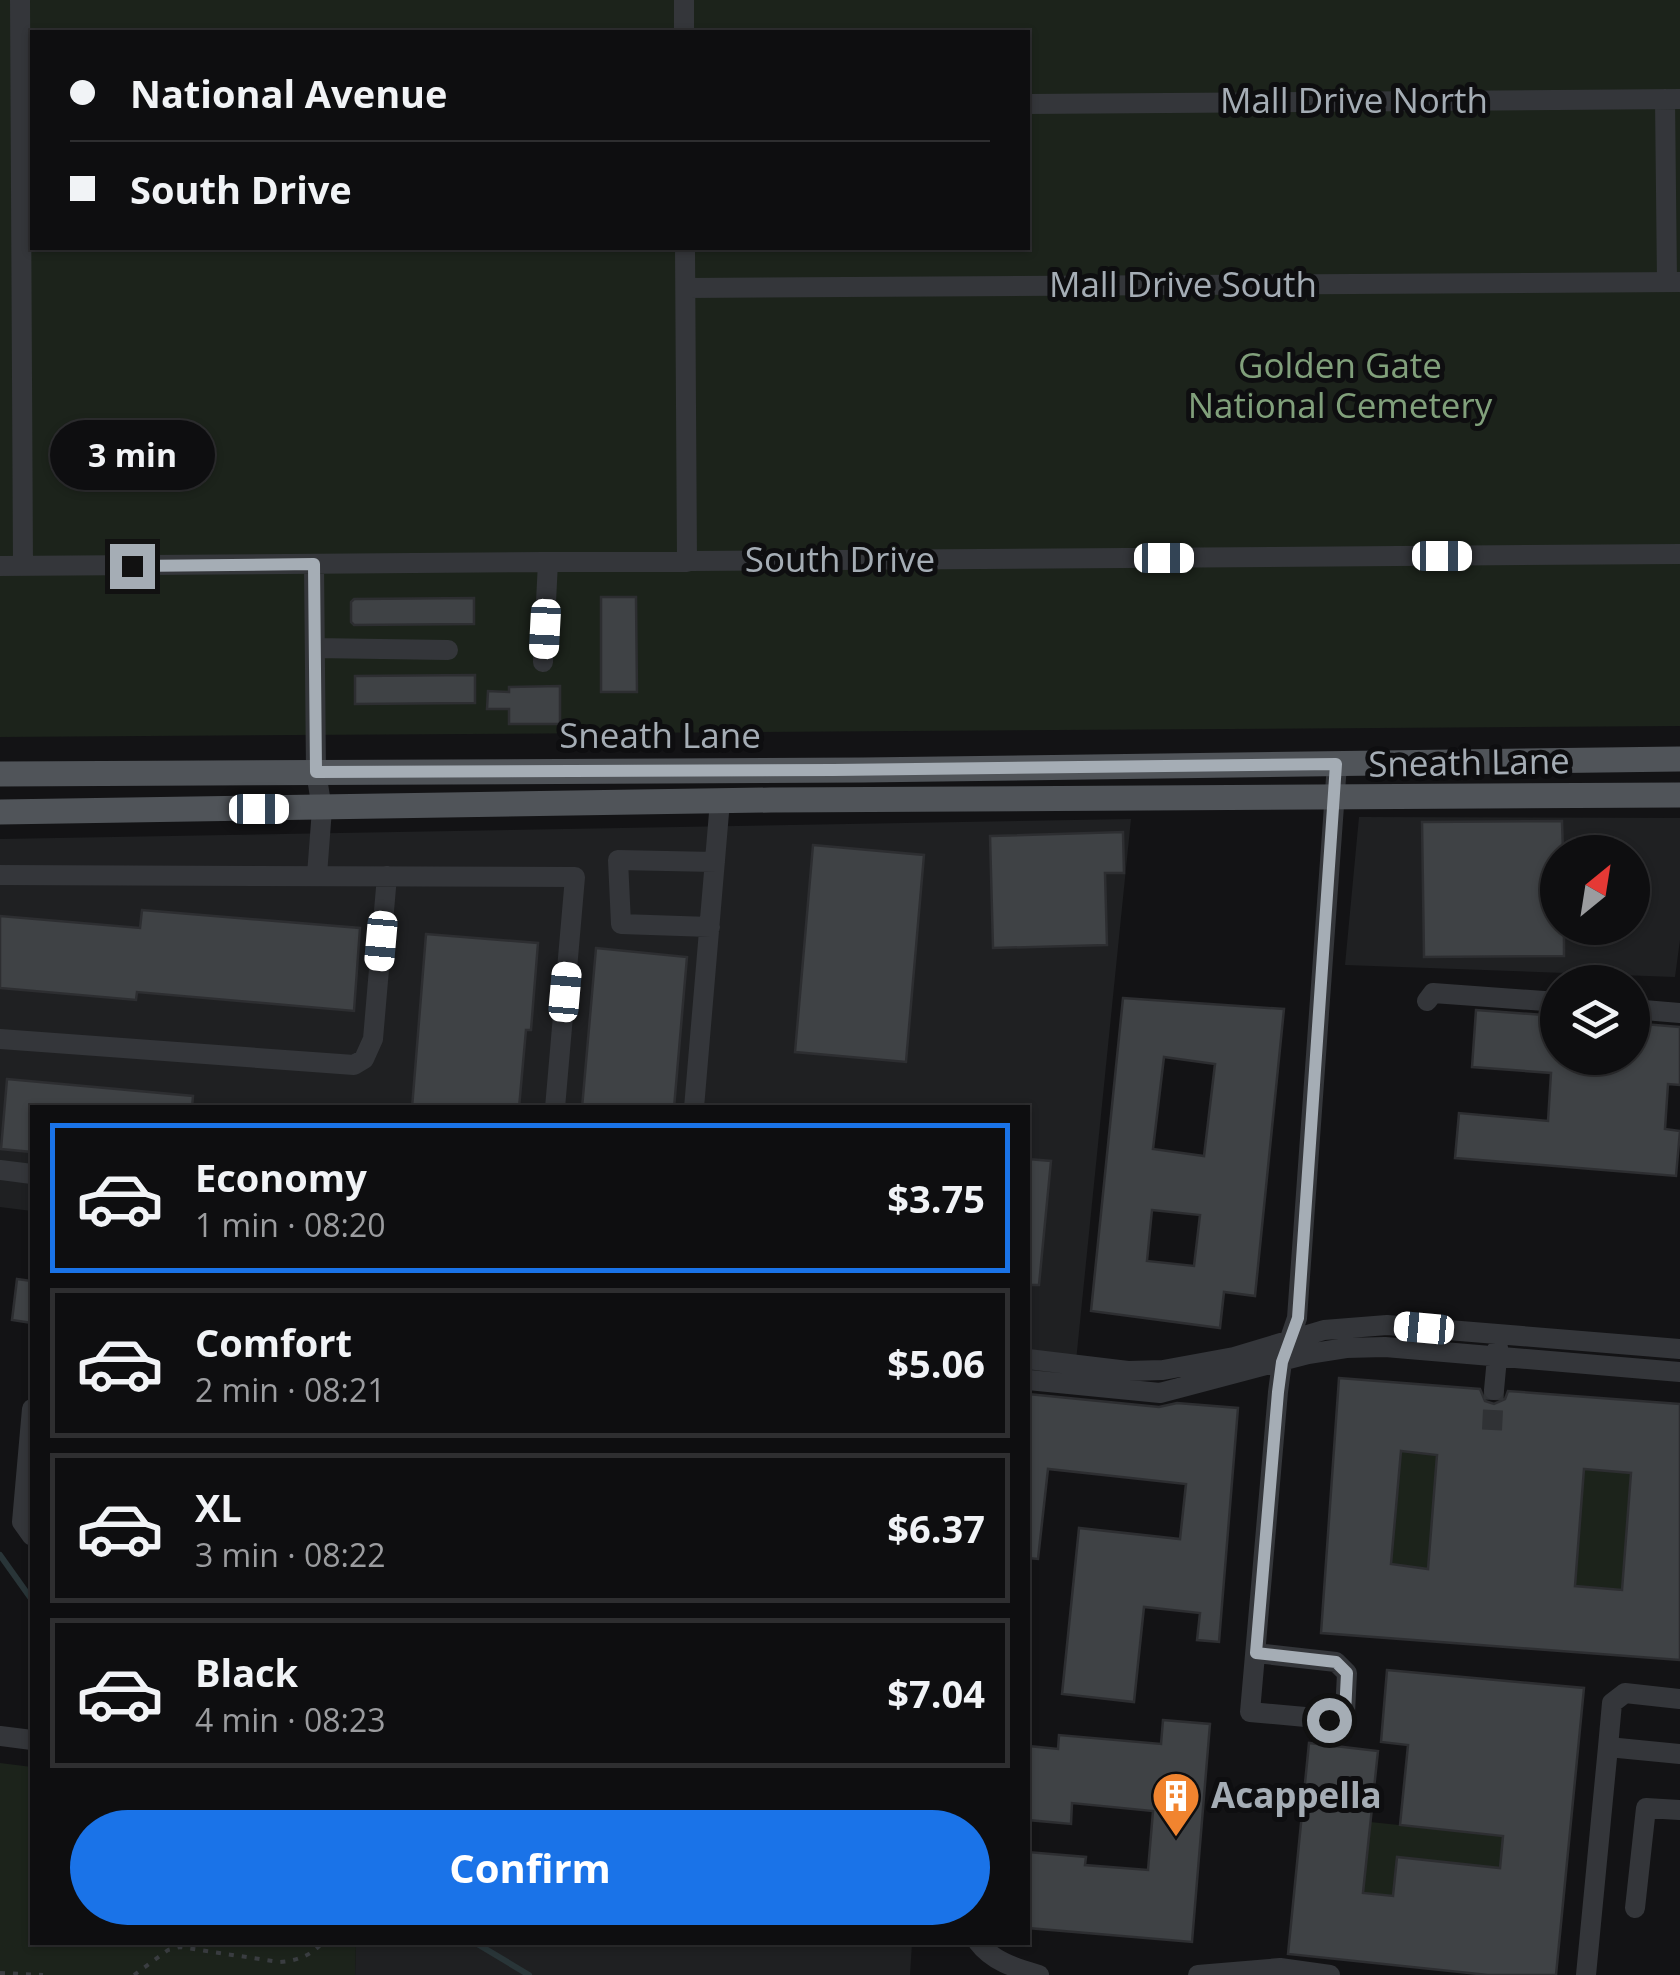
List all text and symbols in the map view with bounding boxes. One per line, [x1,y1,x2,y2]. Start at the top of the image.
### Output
text: National Avenue [130,67,448,119]
street label: Mall Drive North [1220,76,1488,123]
text: South Drive [130,163,352,215]
street label: Mall Drive South [1049,260,1317,307]
park label: Golden Gate National Cemetery [1188,341,1493,428]
callout: 3 min [49,421,214,491]
text: 3 min [88,433,177,476]
street label: South Drive [745,535,935,582]
car [1412,541,1472,571]
car [1134,543,1194,573]
route end [110,544,155,589]
car [528,598,562,660]
street label: Sneath Lane [559,711,761,758]
street label: Sneath Lane [1368,736,1570,787]
car [229,794,289,824]
north arrow [1540,835,1650,945]
map controls [1540,835,1650,1075]
car [363,910,399,972]
car [547,961,583,1023]
button: layers [1540,965,1650,1075]
text: Economy [195,1151,367,1203]
icon: car [75,1153,165,1243]
text: $3.75 [887,1172,985,1224]
text: 1 min · 08:20 [195,1203,386,1246]
car [1393,1310,1455,1346]
text: Comfort [195,1316,352,1368]
icon: car [75,1318,165,1408]
text: $5.06 [887,1337,985,1389]
text: 2 min · 08:21 [195,1368,386,1411]
text: XL [195,1481,242,1533]
icon: car [75,1483,165,1573]
text: $6.37 [887,1502,985,1554]
text: 3 min · 08:22 [195,1533,386,1576]
text: Black [195,1646,298,1698]
icon: car [75,1648,165,1738]
text: $7.04 [887,1667,985,1719]
text: 4 min · 08:23 [195,1698,386,1741]
route start [1307,1698,1352,1743]
building icon: Acappella [1150,1770,1202,1838]
place label: Acappella [1211,1771,1382,1818]
button: Confirm [70,1810,990,1925]

